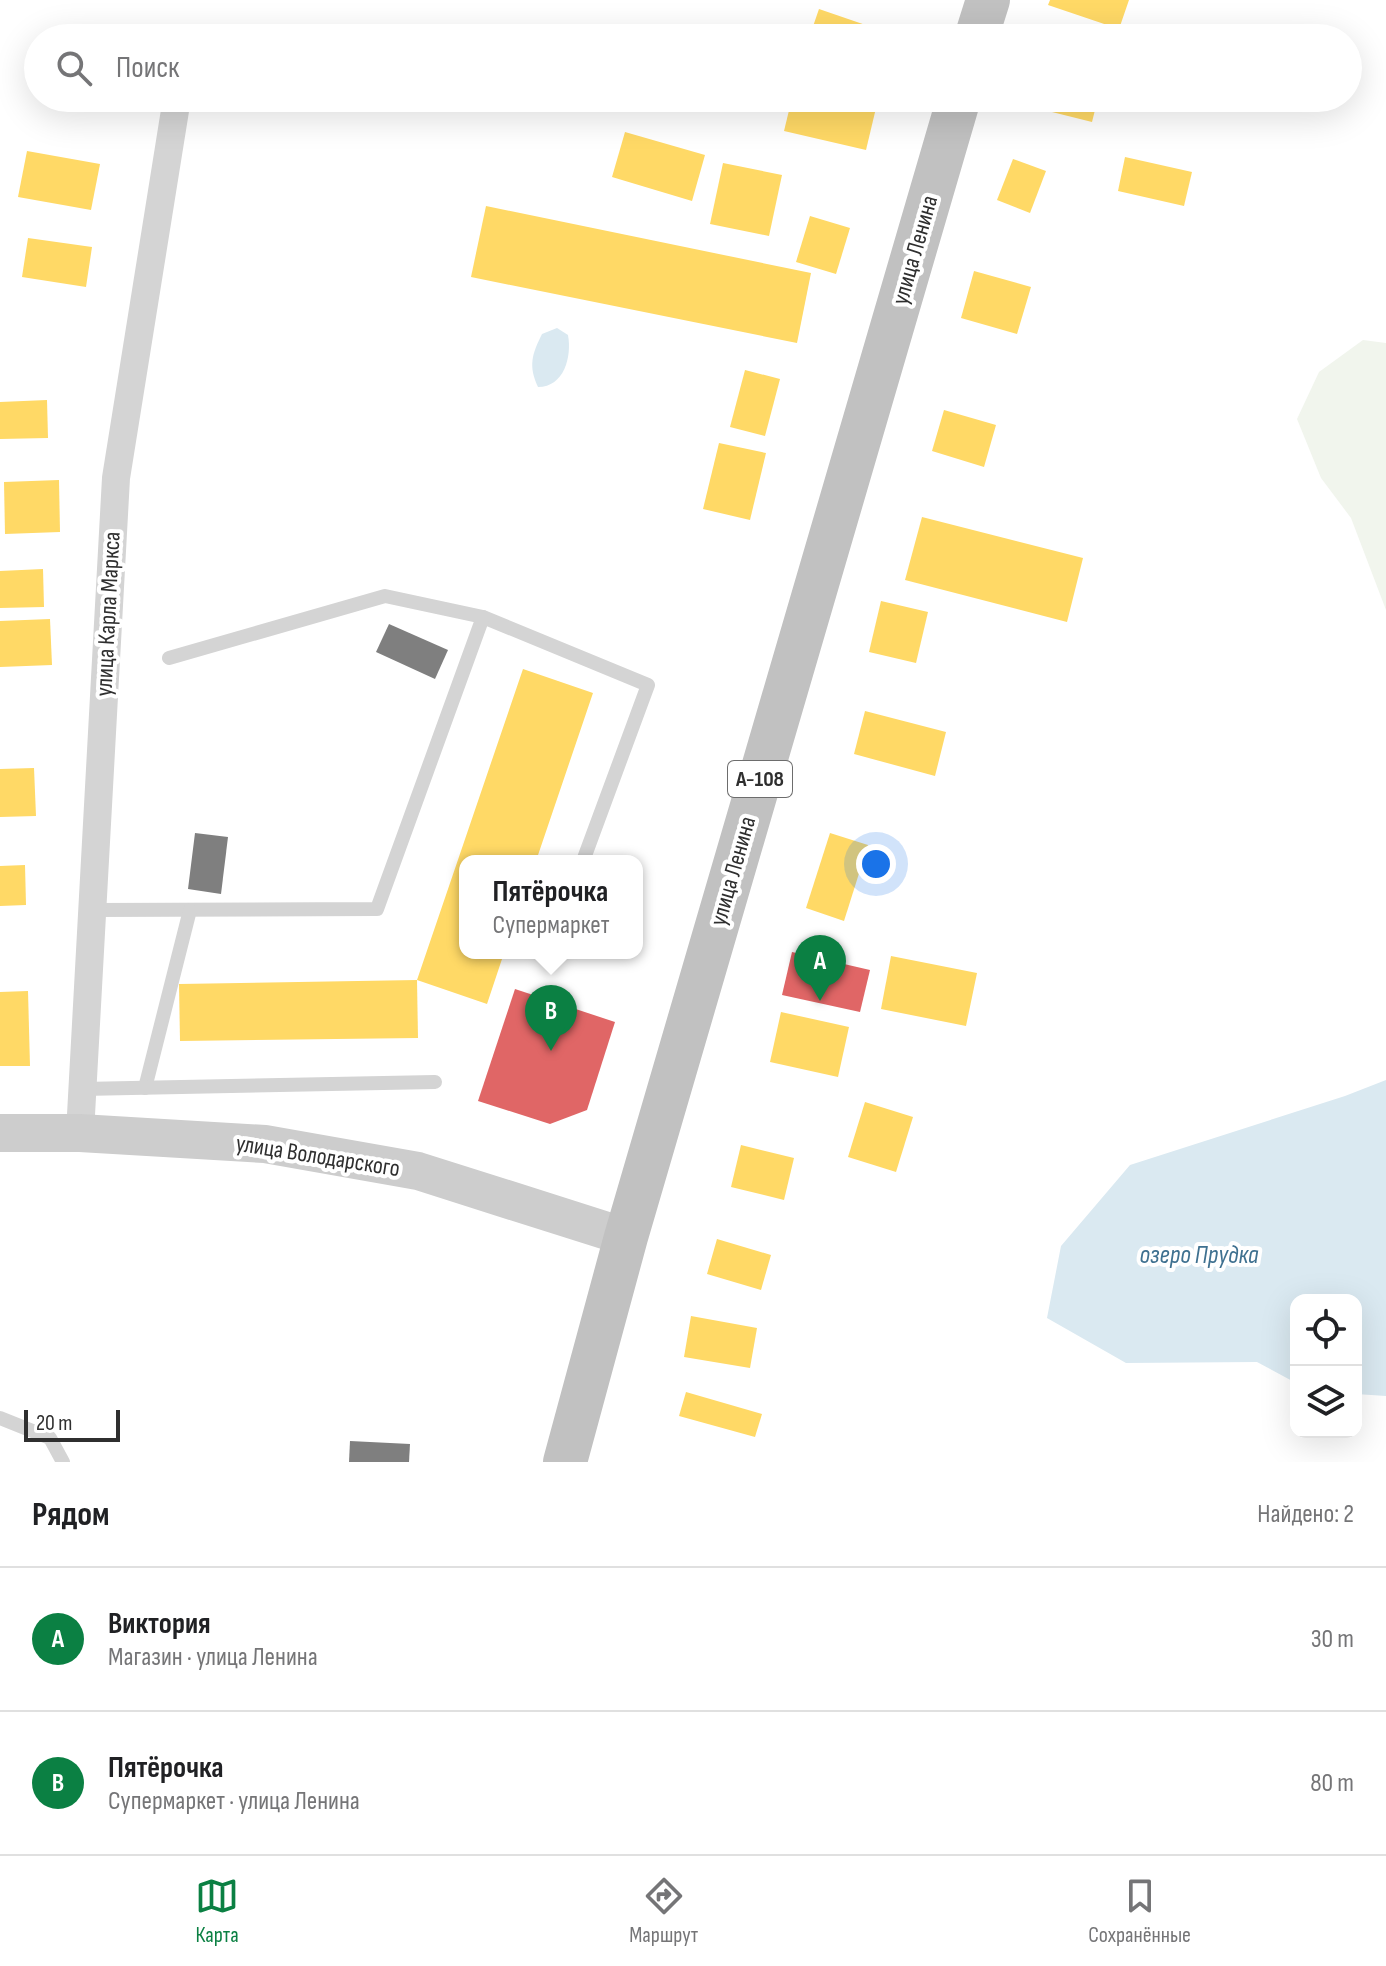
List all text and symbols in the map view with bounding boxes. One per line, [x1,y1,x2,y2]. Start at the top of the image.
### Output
search box [24,24,1362,112]
icon: search [52,46,96,90]
text: Поиск [116,50,179,86]
street label: улица Ленина [886,192,944,308]
street label: улица Карла Маркса [89,531,127,697]
road number: А-108 [728,761,792,797]
street label: улица Ленина [704,813,762,929]
your location [856,844,896,884]
popup [459,855,643,959]
text: Пятёрочка [493,874,608,910]
text: Супермаркет [493,910,609,941]
pin: A [794,935,846,1001]
pin: B [525,985,577,1051]
street label: улица Володарского [234,1129,402,1183]
water label: озеро Прудка [1139,1240,1259,1271]
map controls [1290,1294,1362,1438]
button: locate [1290,1294,1362,1366]
button: layers [1290,1366,1362,1438]
scale bar [24,1406,120,1442]
text: 20 m [36,1410,73,1437]
text: Рядом [32,1494,110,1535]
text: Найдено: 2 [1257,1499,1354,1530]
text: Виктория [108,1606,211,1642]
text: A [52,1624,64,1655]
text: 30 m [1311,1624,1354,1655]
text: Магазин · улица Ленина [108,1642,318,1673]
text: Пятёрочка [108,1750,224,1786]
text: B [52,1768,64,1799]
text: 80 m [1310,1768,1354,1799]
text: Супермаркет · улица Ленина [108,1786,360,1817]
tab: Карта [195,1874,239,1949]
tab: Маршрут [629,1874,698,1949]
tab: Сохранённые [1088,1874,1191,1949]

